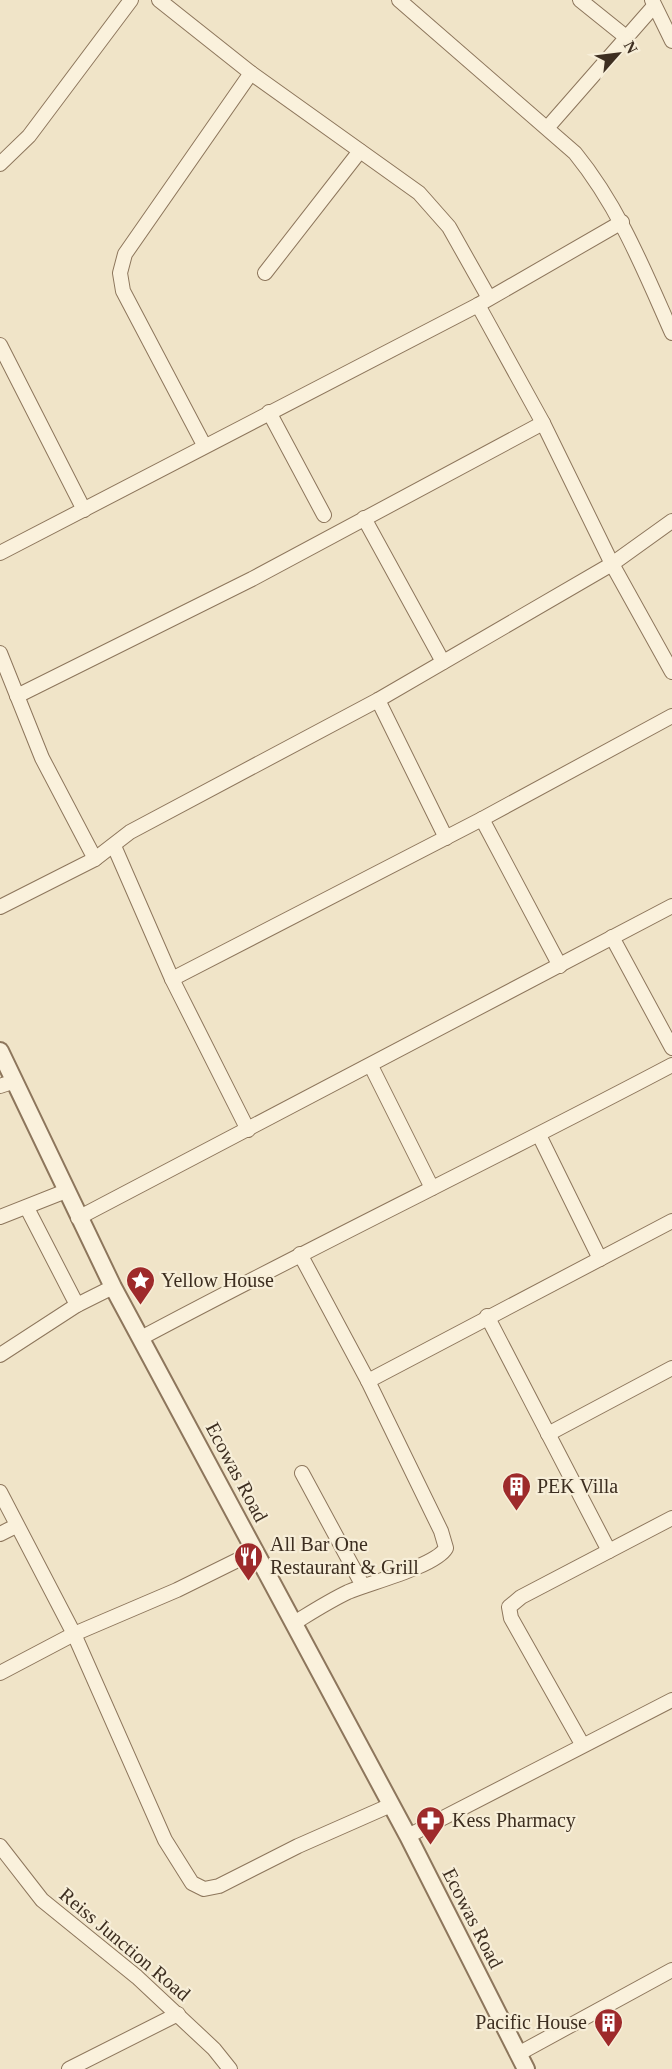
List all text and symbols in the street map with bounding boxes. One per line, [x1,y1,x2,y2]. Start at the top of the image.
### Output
north arrow [588,24,648,84]
text: N [621,38,641,57]
place icon: Yellow House [124,1264,156,1306]
place label: Yellow House [161,1269,274,1291]
street label: Ecowas Road [202,1419,272,1525]
building icon: PEK Villa [500,1470,532,1512]
place label: PEK Villa [537,1475,618,1497]
place label: All Bar One Restaurant & Grill [270,1533,419,1578]
restaurant icon: All Bar One Restaurant & Grill [233,1540,265,1582]
pharmacy icon: Kess Pharmacy [415,1804,447,1846]
place label: Kess Pharmacy [452,1809,576,1832]
street label: Ecowas Road [438,1864,508,1972]
street label: Reiss Junction Road [55,1883,195,2005]
building icon: Pacific House [592,2006,624,2048]
place label: Pacific House [475,2011,587,2033]

